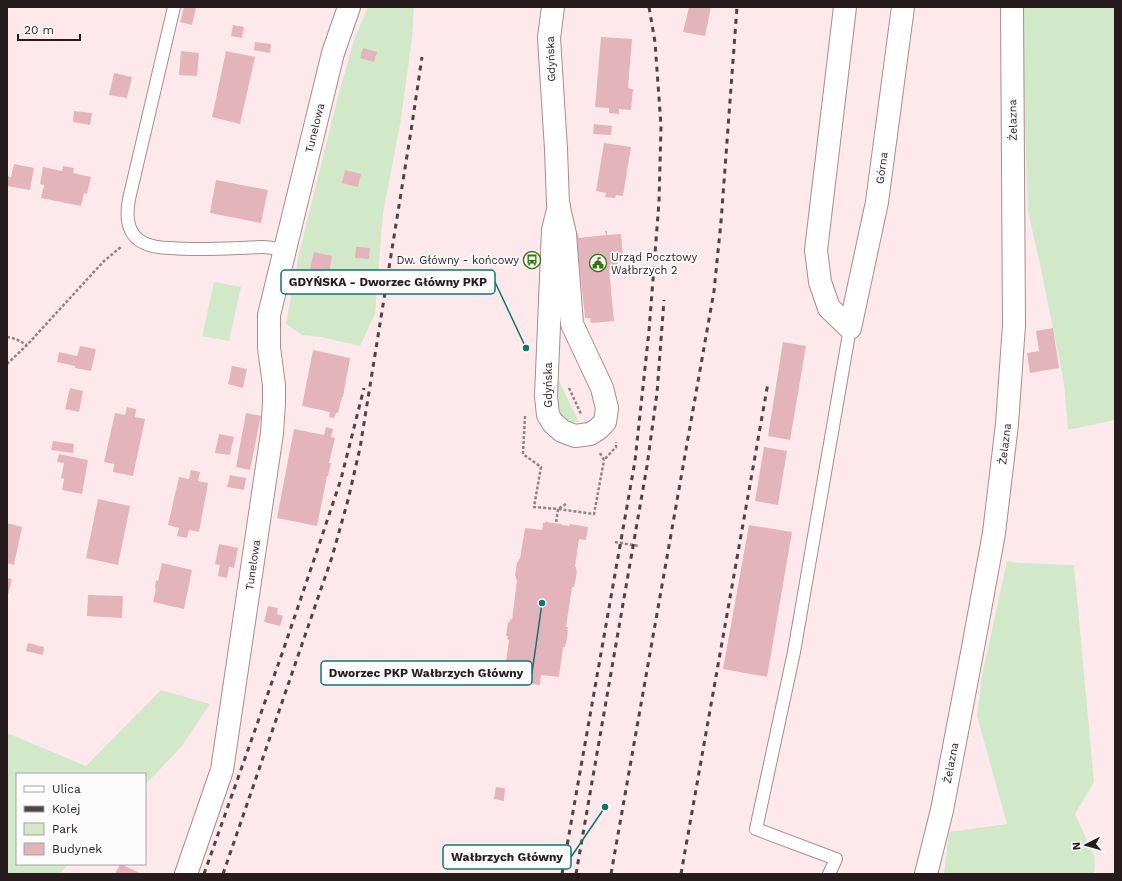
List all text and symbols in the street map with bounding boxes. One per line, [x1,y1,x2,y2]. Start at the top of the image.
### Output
scale bar [18,16,80,42]
text: 20 m [24,23,54,37]
street label: Gdyńska [544,36,558,82]
street label: Żelazna [1005,99,1020,141]
street label: Tunelowa [303,102,327,154]
street label: Górna [873,151,891,185]
bus stop icon: Dw. Główny - końcowy [522,250,542,270]
place label: Urząd Pocztowy Wałbrzych 2 [611,251,697,277]
public building icon: Urząd Pocztowy Wałbrzych 2 [588,253,608,273]
place label: Dw. Główny - końcowy [396,254,519,267]
callout: GDYŃSKA - Dworzec Główny PKP [281,270,495,294]
text: GDYŃSKA - Dworzec Główny PKP [289,275,487,289]
street label: Gdyńska [542,362,555,408]
street label: Żelazna [995,422,1014,465]
street label: Tunelowa [243,539,263,591]
callout: Dworzec PKP Wałbrzych Główny [321,661,532,685]
text: Dworzec PKP Wałbrzych Główny [329,666,523,680]
street label: Żelazna [940,741,961,785]
legend [16,773,146,865]
text: Ulica [52,782,81,796]
text: Kolej [52,802,80,816]
text: Park [52,822,78,836]
north arrow [1066,825,1106,865]
text: N [1070,841,1083,851]
text: Budynek [52,842,102,856]
callout: Wałbrzych Główny [443,845,571,869]
text: Wałbrzych Główny [451,850,563,864]

